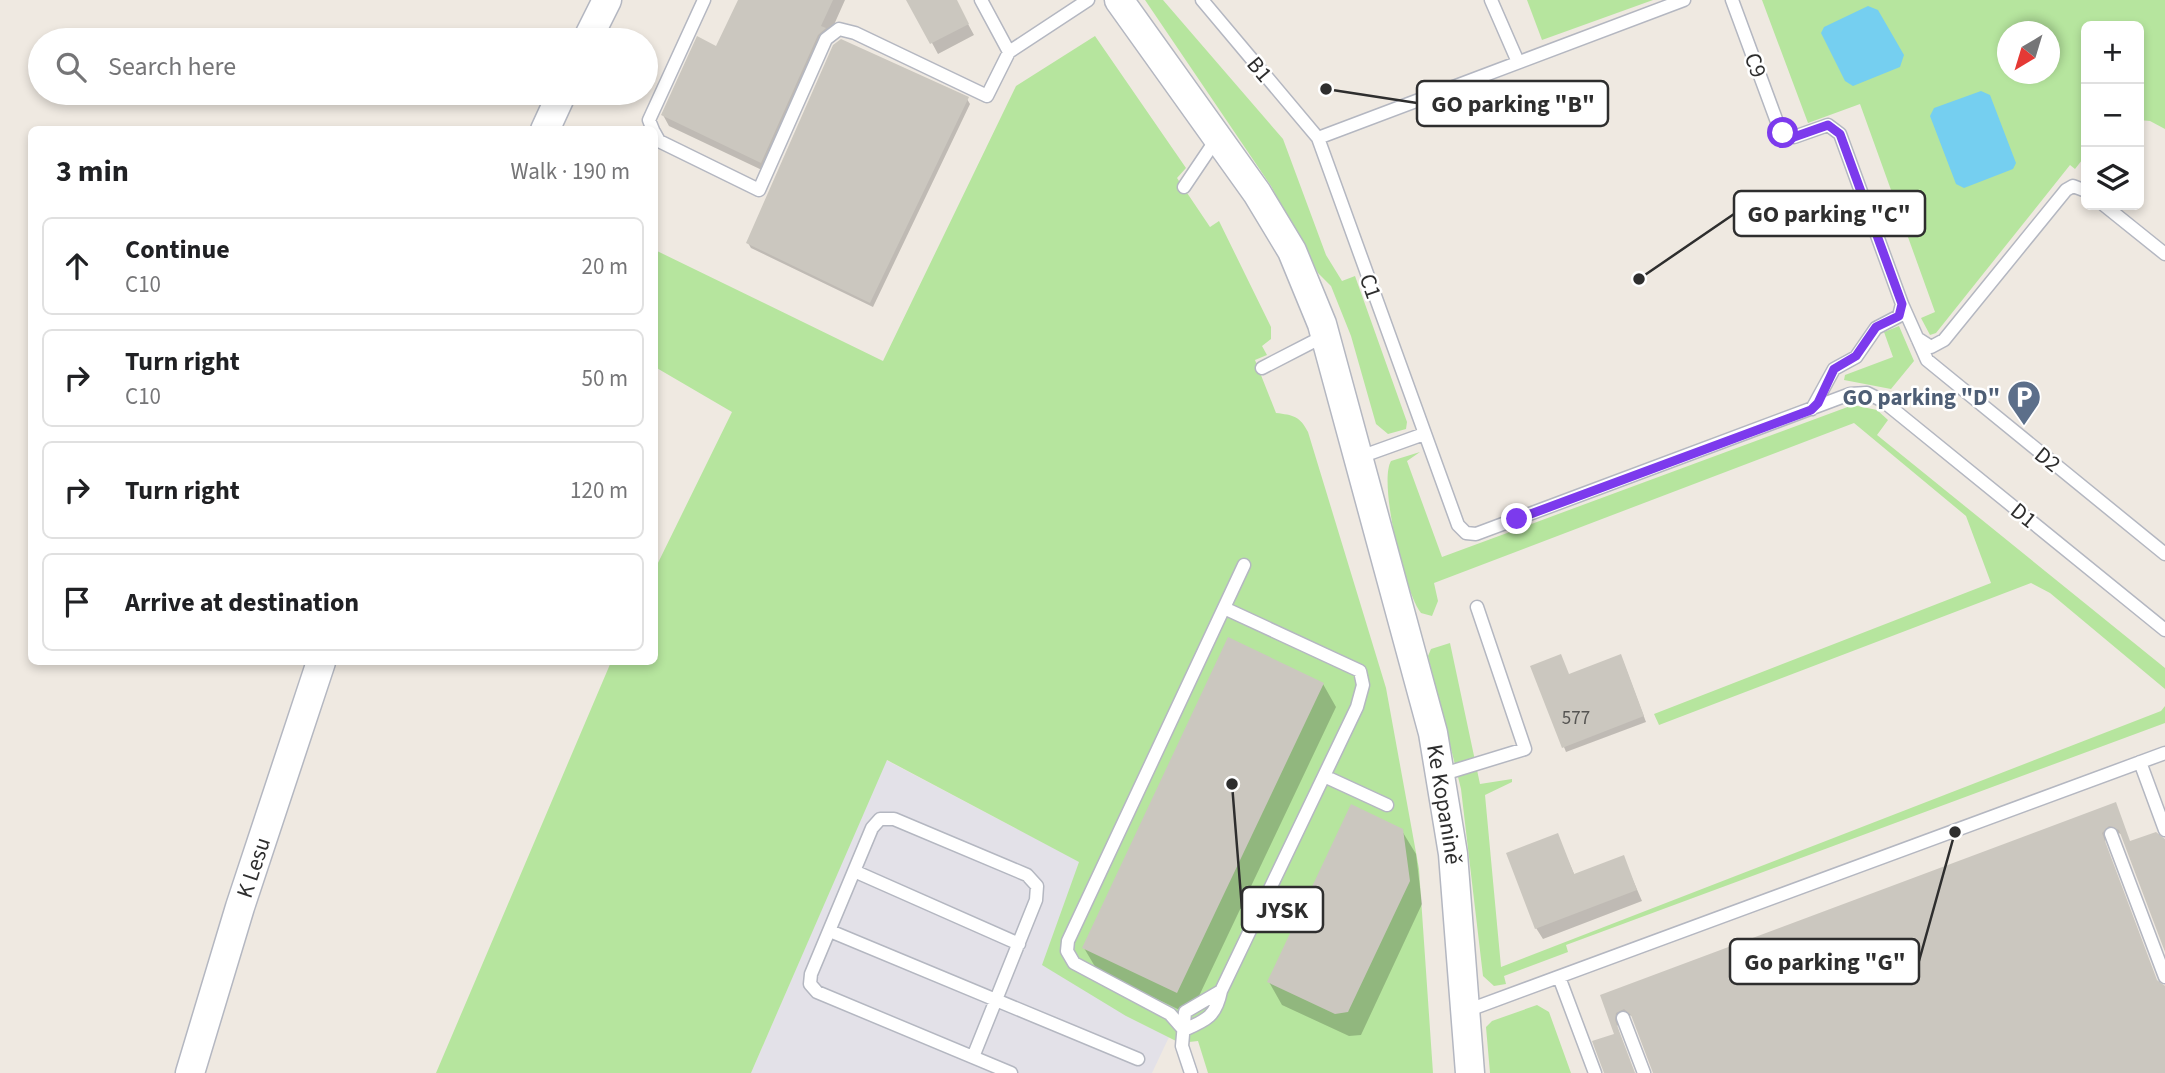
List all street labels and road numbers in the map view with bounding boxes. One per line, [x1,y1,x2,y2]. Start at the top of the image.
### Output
street label: C9 [1736,48,1775,82]
street label: B1 [1239,49,1280,89]
street label: C1 [1351,269,1390,303]
street label: D2 [2027,439,2068,480]
street label: D1 [2003,495,2044,536]
street label: Ke Kopanině [1418,742,1470,865]
street label: K Lesu [228,833,279,902]

